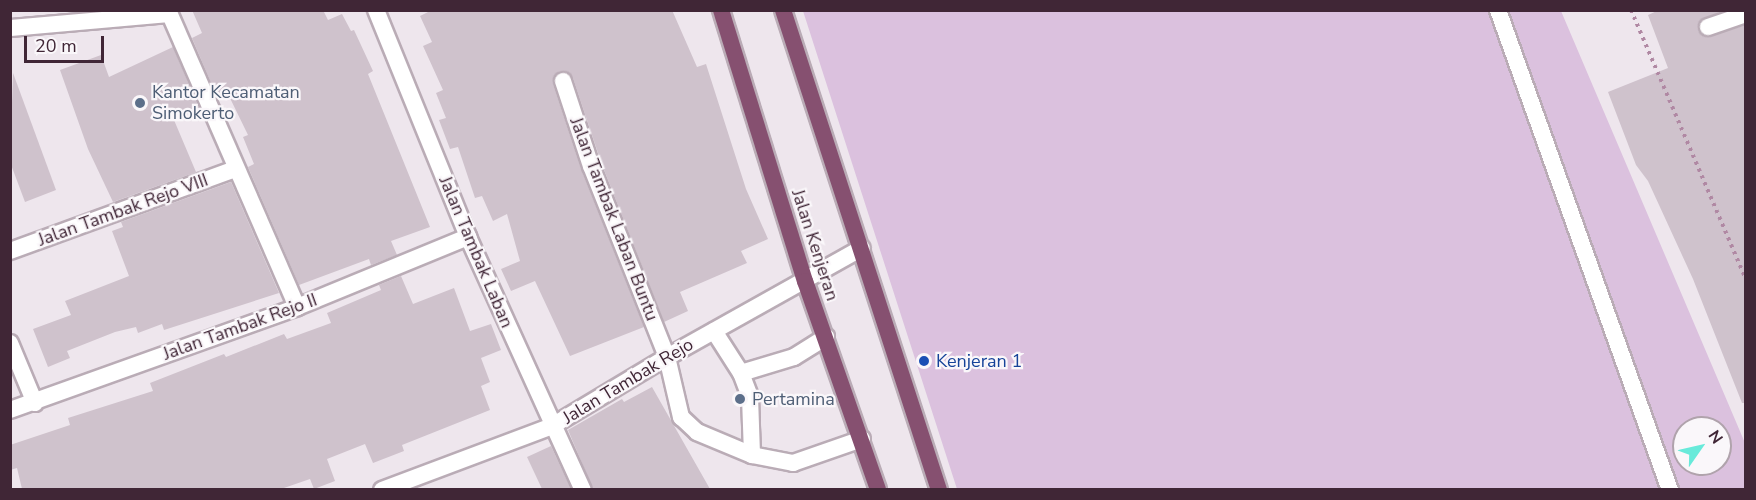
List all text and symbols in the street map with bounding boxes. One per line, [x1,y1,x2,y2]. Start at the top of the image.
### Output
scale bar [27,24,106,62]
text: 20 m [35,34,77,58]
place label: Kantor Kecamatan Simokerto [152,82,300,124]
marker: Kantor Kecamatan Simokerto [133,96,147,110]
street label: Jalan Tambak Laban Buntu [565,114,663,324]
street label: Jalan Tambak Rejo VIII [35,169,211,251]
street label: Jalan Tambak Laban [434,173,518,331]
street label: Jalan Kenjeran [787,187,843,303]
street label: Jalan Tambak Rejo II [160,289,320,365]
street label: Jalan Tambak Rejo [559,333,697,429]
place label: Kenjeran 1 [936,350,1022,372]
marker: Kenjeran 1 [917,354,931,368]
place label: Pertamina [752,388,835,410]
marker: Pertamina [733,392,747,406]
north arrow [1672,416,1732,476]
text: N [1703,426,1728,448]

